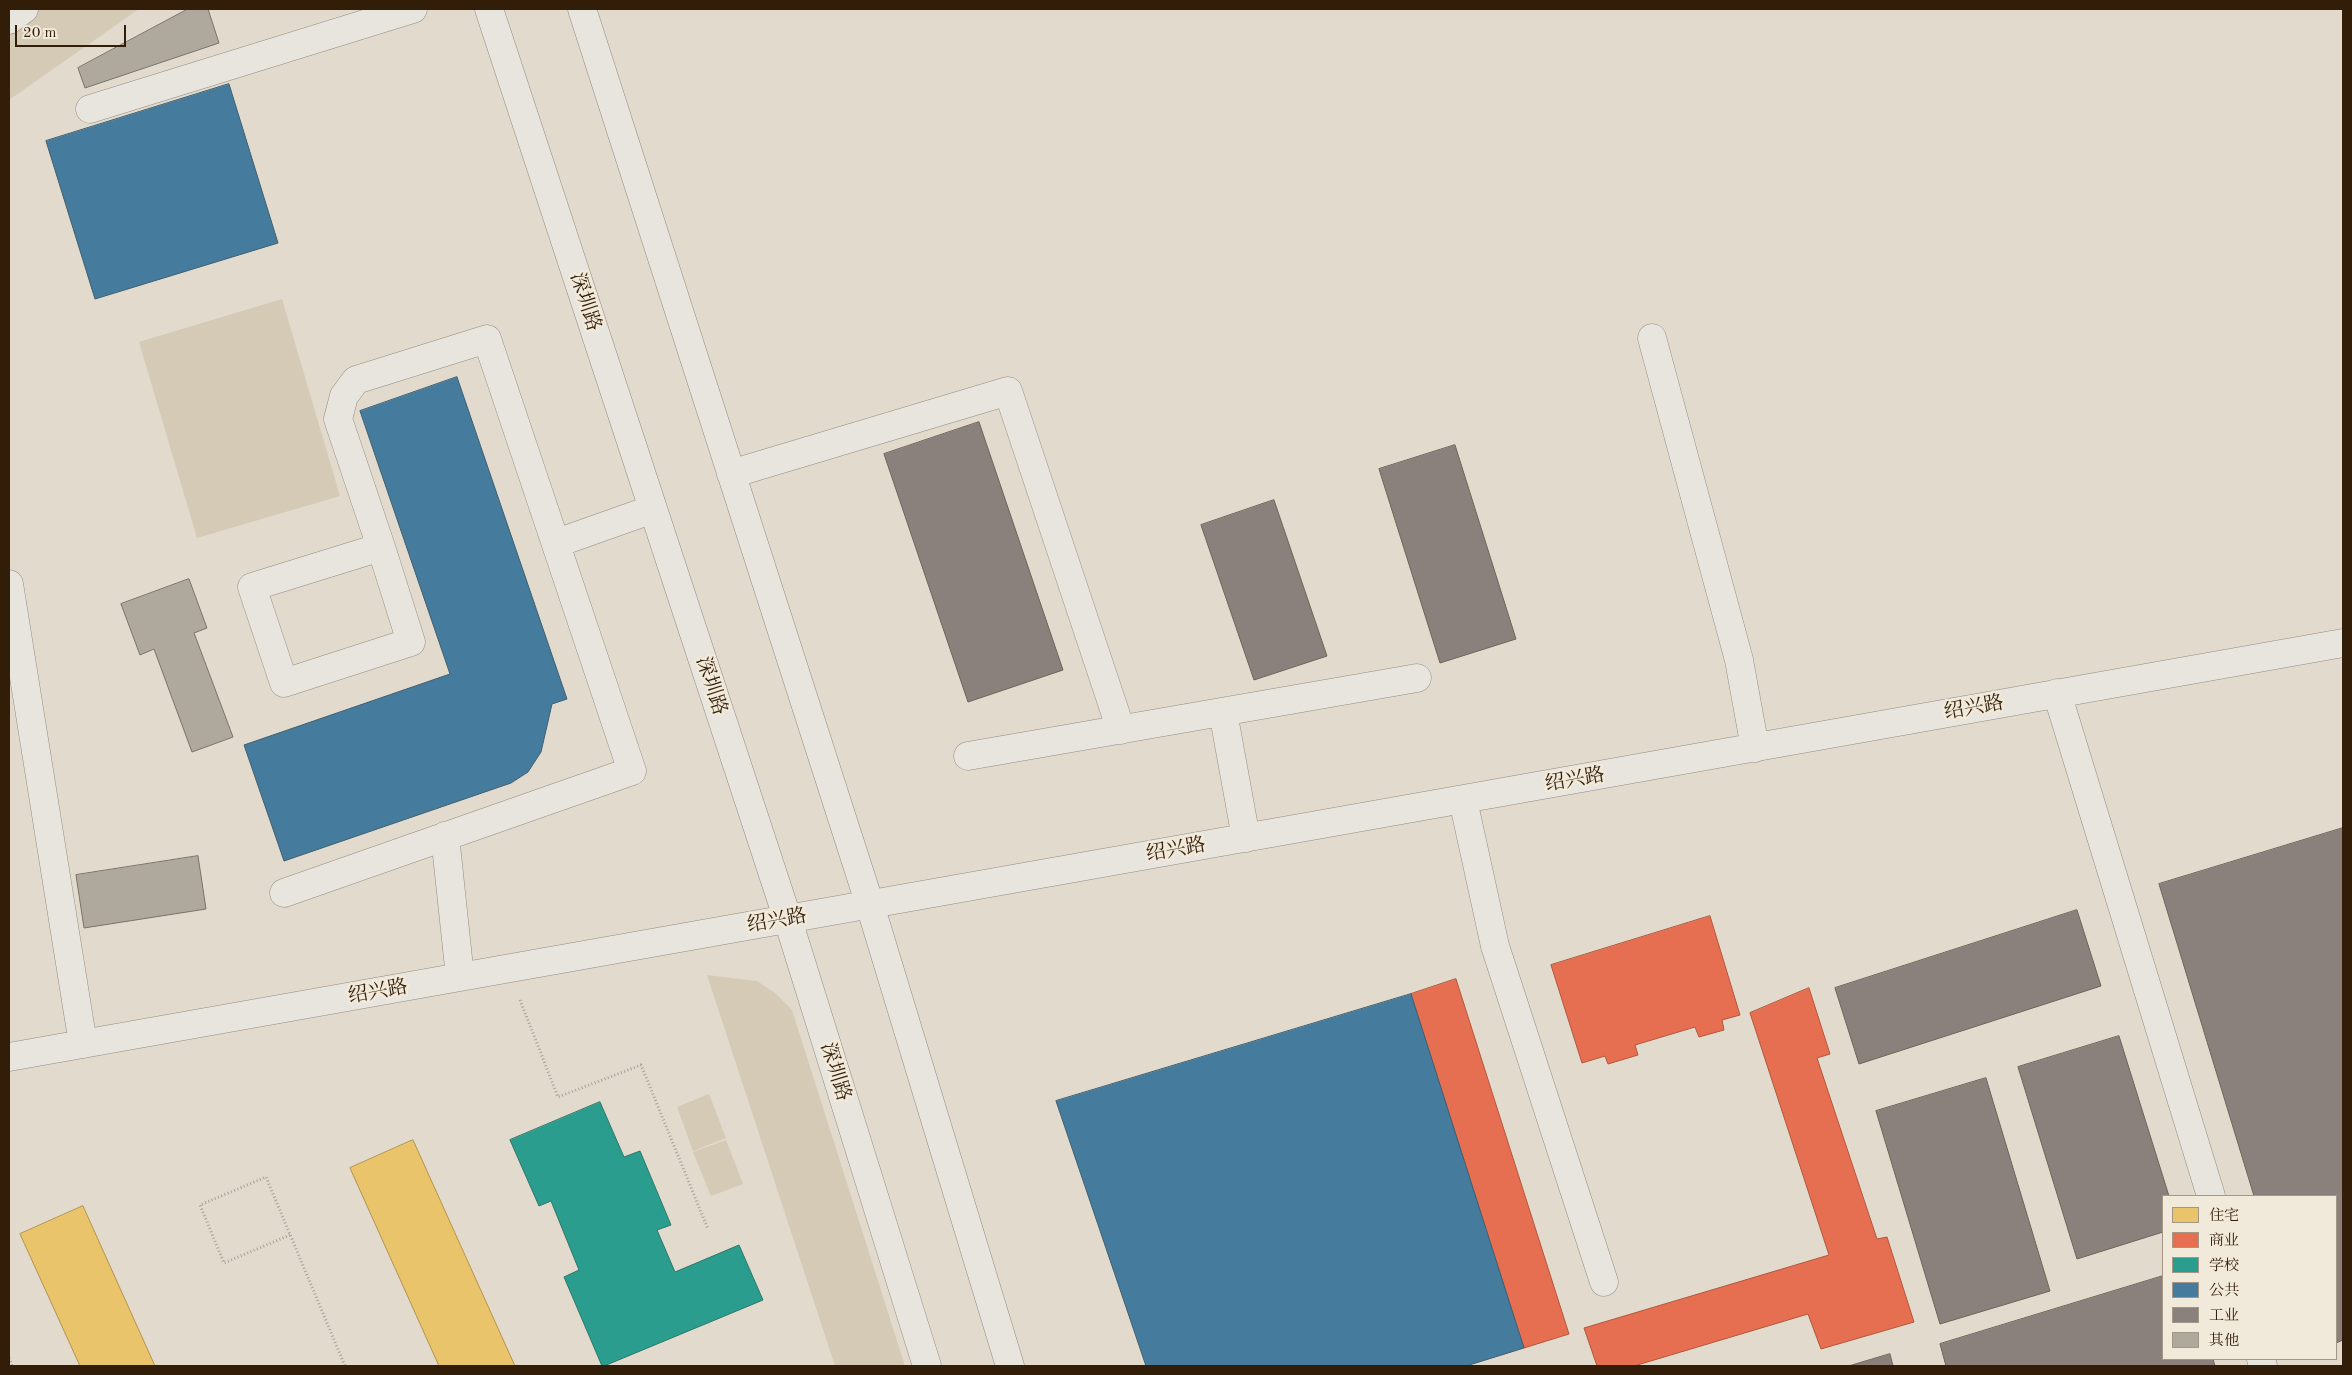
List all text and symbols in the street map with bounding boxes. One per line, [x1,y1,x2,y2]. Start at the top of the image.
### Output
scale bar [18,15,129,47]
text: 20 m [23,26,57,41]
street label: 深圳路 [564,270,606,334]
street label: 深圳路 [690,654,732,718]
street label: 绍兴路 [1942,691,2006,725]
street label: 绍兴路 [1543,763,1607,797]
street label: 绍兴路 [1144,833,1208,867]
street label: 绍兴路 [745,904,809,938]
street label: 绍兴路 [346,975,410,1009]
street label: 深圳路 [815,1040,855,1104]
legend [2162,1195,2337,1360]
text: 住宅 [2209,1209,2239,1224]
text: 商业 [2209,1234,2239,1249]
text: 学校 [2209,1259,2239,1274]
text: 公共 [2209,1284,2239,1299]
text: 工业 [2209,1309,2239,1324]
text: 其他 [2209,1334,2239,1349]

